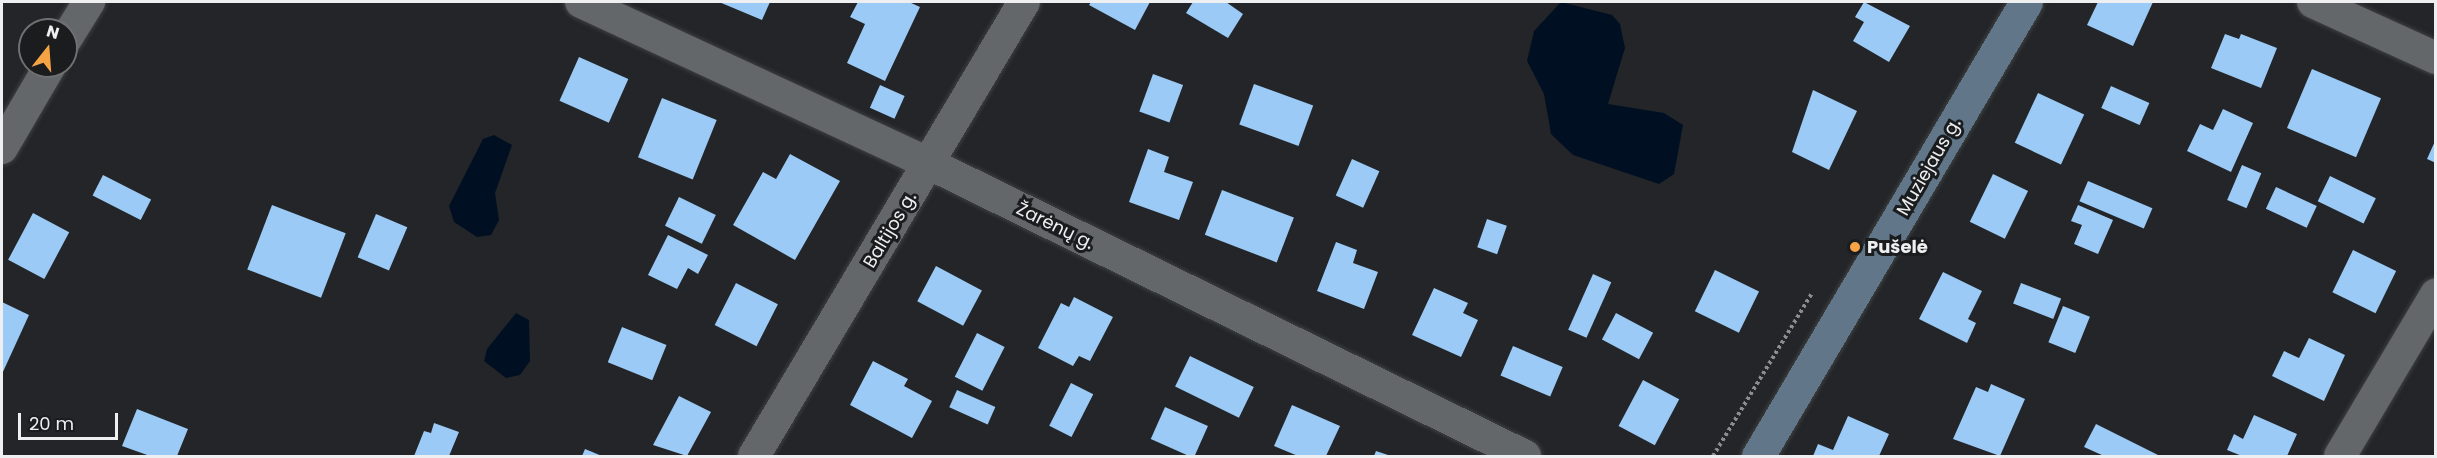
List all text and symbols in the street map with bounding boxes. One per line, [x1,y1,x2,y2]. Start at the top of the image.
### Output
north arrow [18,18,78,78]
text: N [44,19,62,45]
street label: Muziejaus g. [1892,114,1966,220]
street label: Baltijos g. [859,188,921,272]
street label: Žarėnų g. [1013,198,1097,254]
place label: Pušelė [1867,236,1928,258]
marker: Pušelė [1848,240,1862,254]
scale bar [21,401,122,439]
text: 20 m [29,411,74,436]

